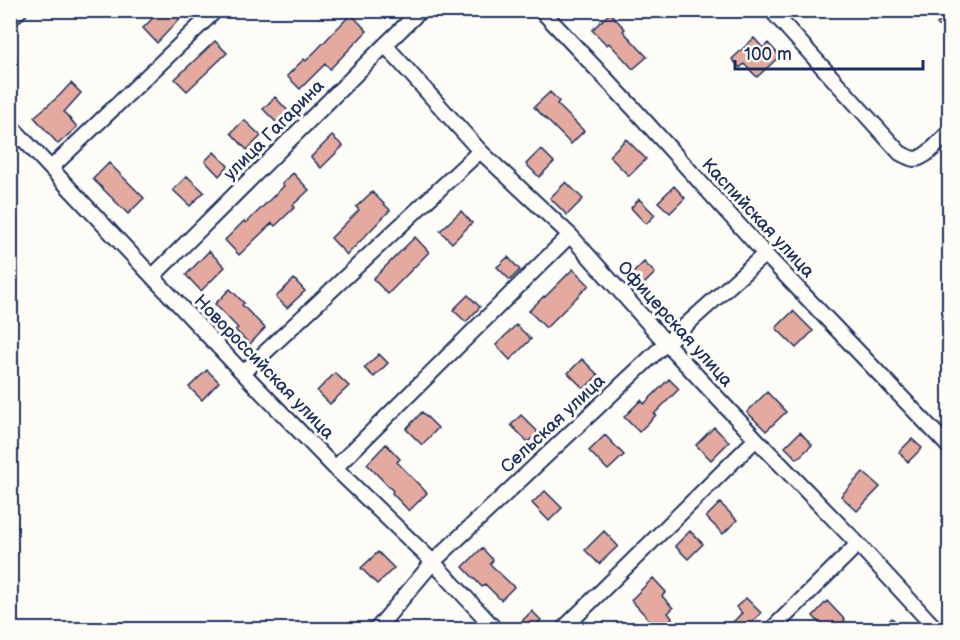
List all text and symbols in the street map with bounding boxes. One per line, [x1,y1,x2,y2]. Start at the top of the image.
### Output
scale bar [735,33,922,71]
text: 100 m [744,44,792,65]
street label: улица Гагарина [219,75,329,185]
street label: Каспийская улица [697,154,819,282]
street label: Офицерская улица [613,257,737,392]
street label: Новороссийская улица [190,290,339,444]
street label: Сельская улица [497,370,610,478]

